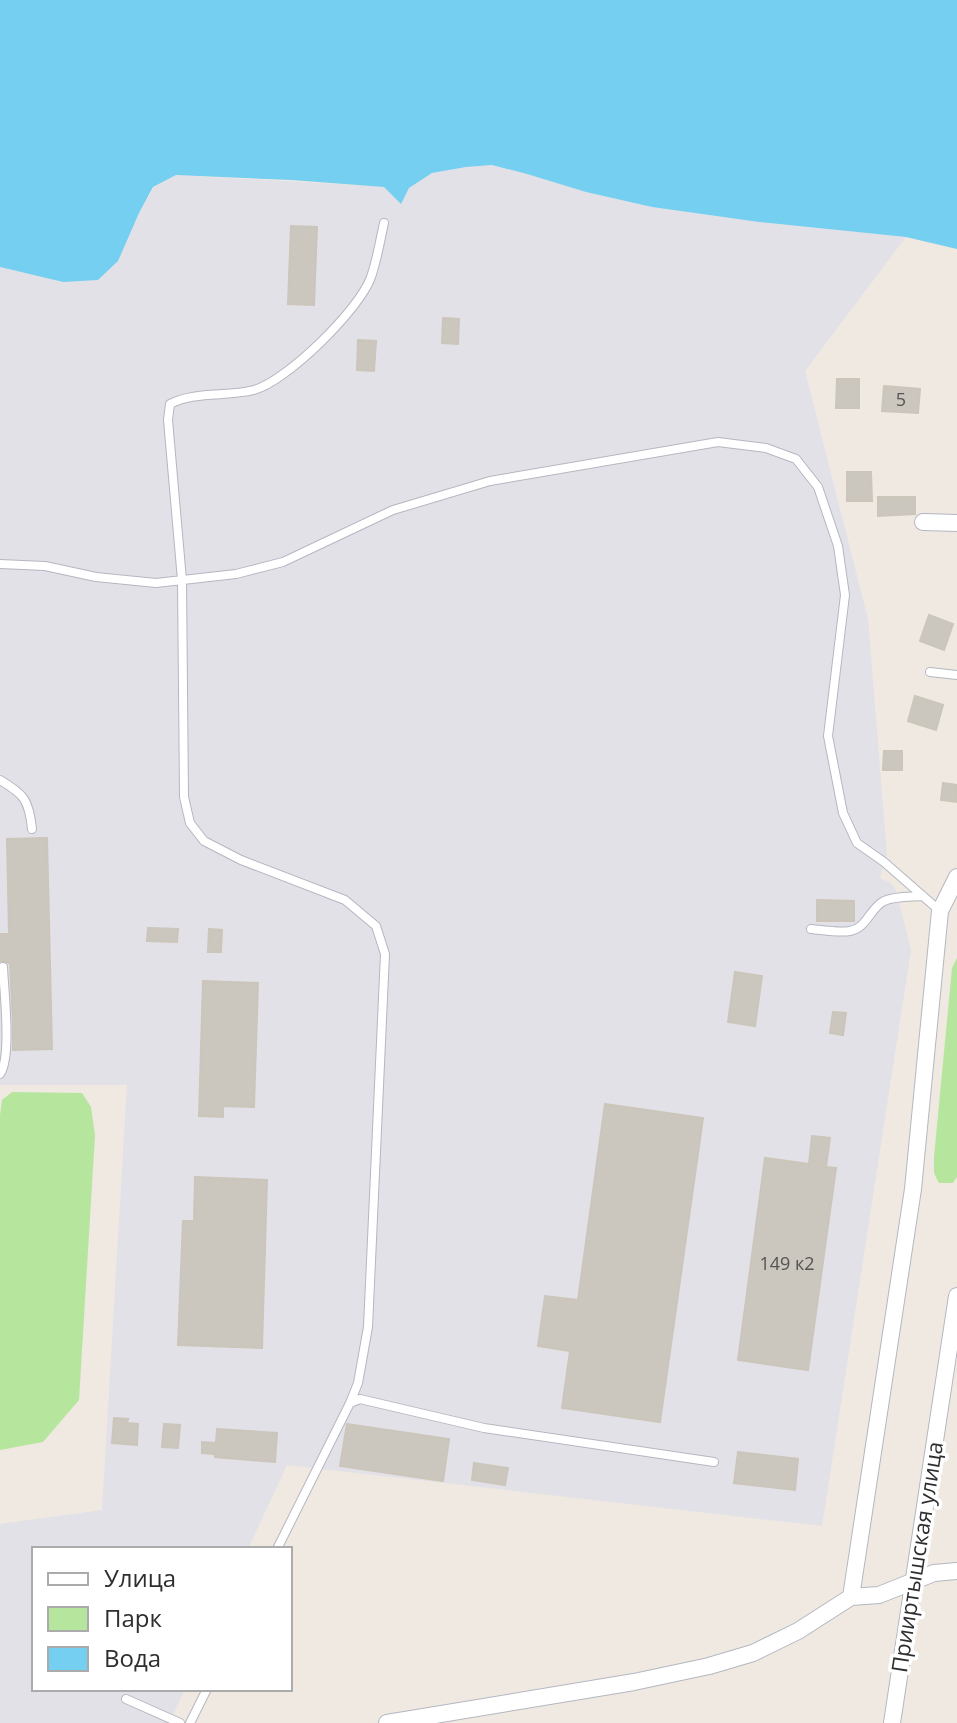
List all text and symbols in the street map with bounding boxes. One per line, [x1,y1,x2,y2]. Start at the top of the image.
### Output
house number: 5 [896,387,906,411]
house number: 149 к2 [759,1251,815,1275]
street label: Прииртышская улица [883,1439,949,1674]
legend [32,1547,292,1691]
text: Улица [104,1561,176,1594]
text: Парк [104,1601,162,1634]
text: Вода [104,1641,161,1674]

